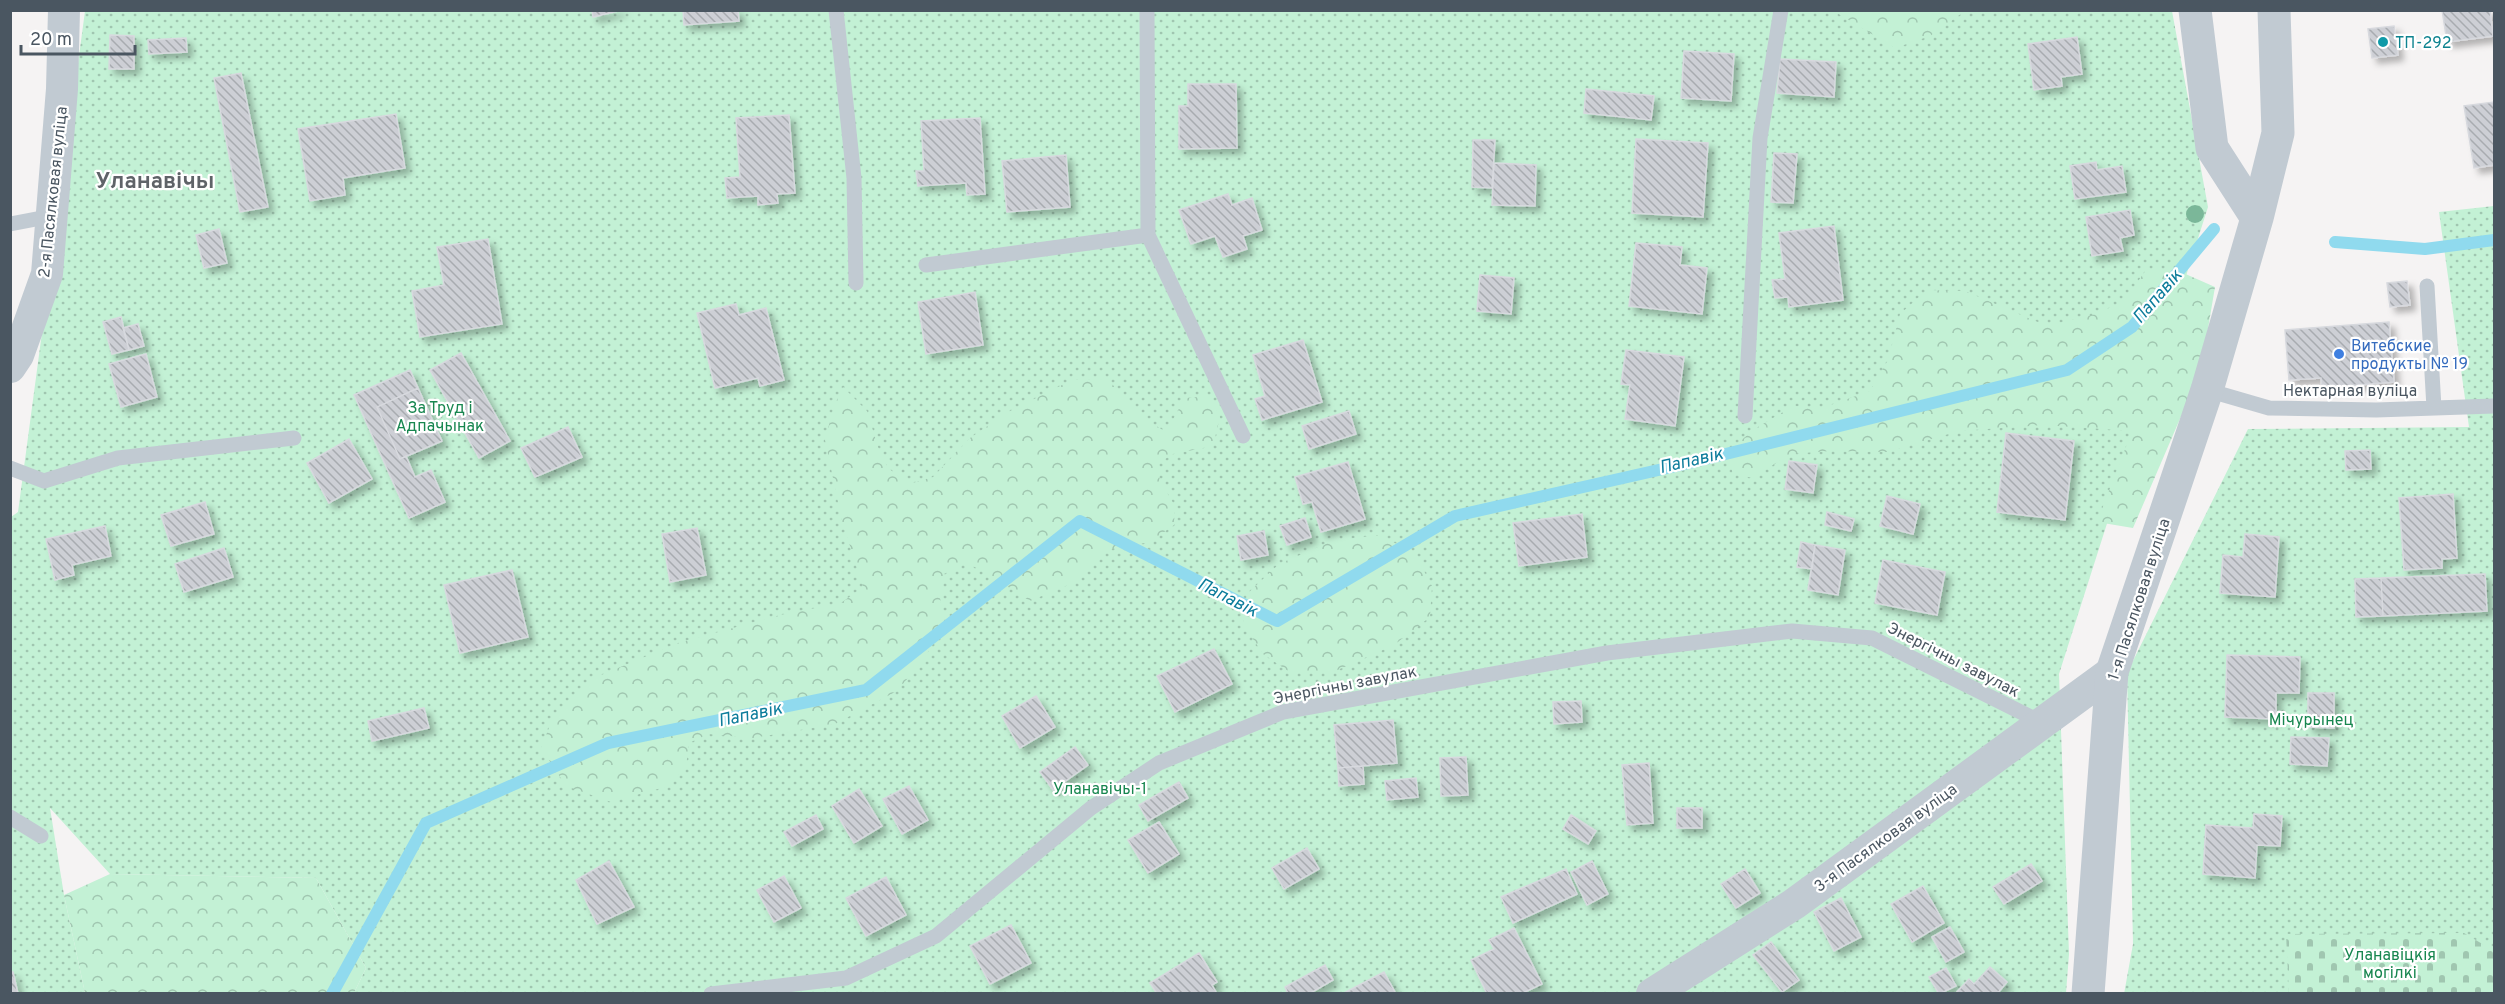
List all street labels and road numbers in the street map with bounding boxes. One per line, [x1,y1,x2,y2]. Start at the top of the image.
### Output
street label: 2-я Пасялковая вуліца [35,106,73,279]
street label: Нектарная вуліца [2283,382,2417,402]
street label: 1-я Пасялковая вуліца [2104,516,2176,683]
street label: Энергічны завулак [1884,619,2022,703]
street label: Энергічны завулак [1272,662,1419,710]
street label: 3-я Пасялковая вуліца [1811,780,1962,897]

